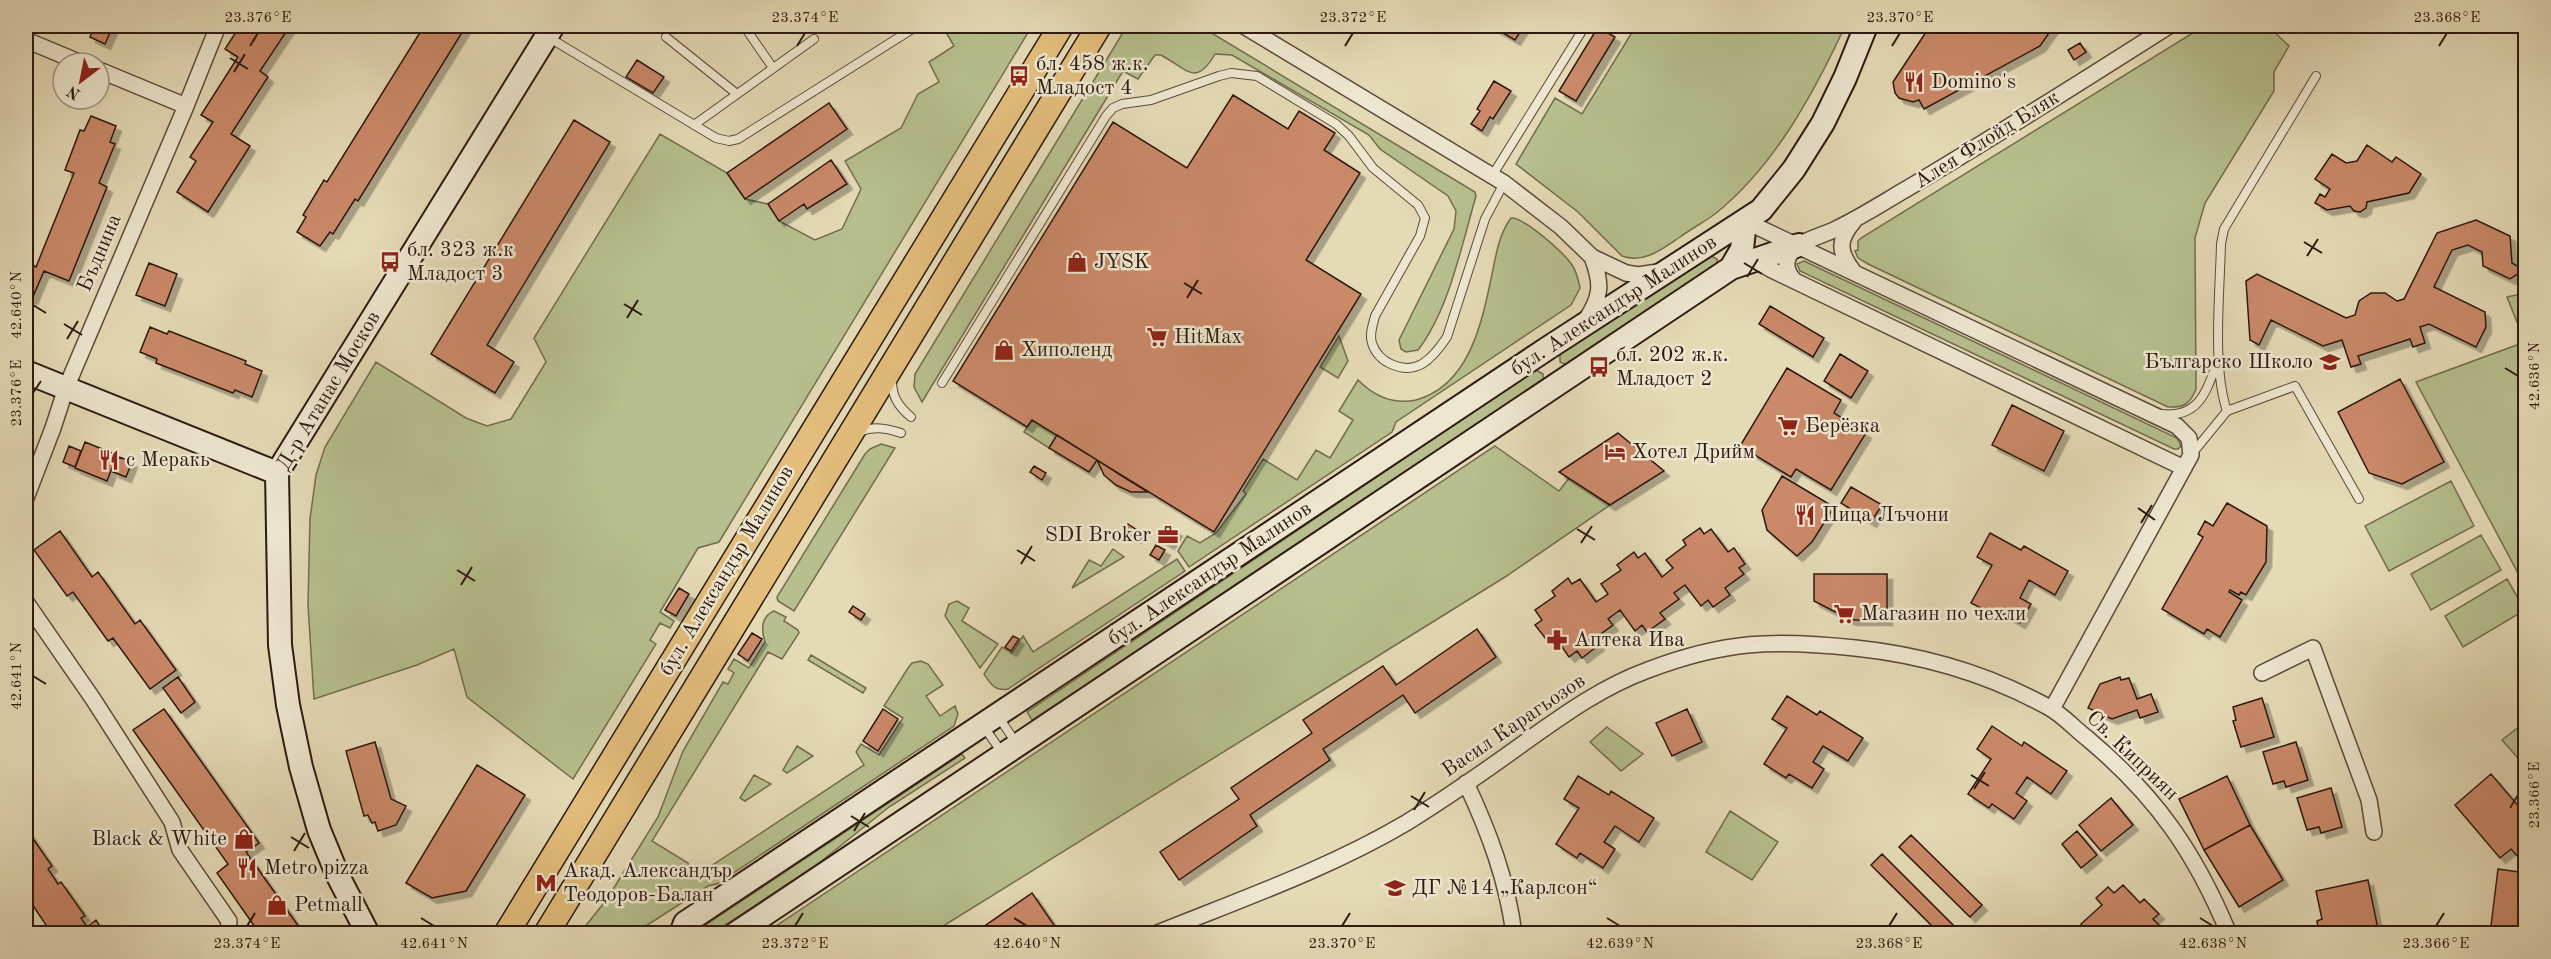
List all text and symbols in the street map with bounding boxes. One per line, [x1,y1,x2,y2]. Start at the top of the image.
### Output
text: 23.376°E [225,11,291,26]
text: 23.374°E [772,11,838,26]
text: 23.372°E [1320,11,1386,26]
text: 23.370°E [1867,11,1933,26]
text: 23.368°E [2414,11,2480,26]
north arrow [51,51,111,111]
place label: бл. 458 ж.к. Младост 4 [1036,54,1149,99]
bus stop icon: бл. 458 ж.к. Младост 4 [1007,64,1031,88]
restaurant icon: Domino's [1902,70,1926,94]
place label: Domino's [1931,72,2016,93]
text: N [64,82,84,102]
street label: Алея Флойд Бляк [1911,87,2063,193]
street label: Бъднина [74,211,126,295]
street label: бул. Александър Малинов [1507,232,1721,380]
place label: бл. 323 ж.к Младост 3 [407,240,514,285]
bus stop icon: бл. 323 ж.к Младост 3 [378,250,402,274]
shop icon: JYSK [1065,250,1089,274]
place label: JYSK [1094,252,1150,273]
text: 42.640°N [10,271,25,339]
street label: Д-р Атанас Москов [273,308,385,474]
supermarket icon: HitMax [1145,325,1169,349]
place label: HitMax [1174,327,1243,348]
shop icon: Хиполенд [992,338,1016,362]
place label: Хиполенд [1021,340,1113,361]
text: 42.636°N [2528,342,2543,410]
place label: бл. 202 ж.к. Младост 2 [1616,345,1729,390]
school or university icon: Българско Школо [2318,350,2342,374]
place label: Българско Школо [2144,352,2313,373]
bus stop icon: бл. 202 ж.к. Младост 2 [1587,355,1611,379]
text: 23.376°E [10,360,25,426]
supermarket icon: Берёзка [1776,414,1800,438]
place label: Берёзка [1805,416,1880,437]
hotel icon: Хотел Дрийм [1603,440,1627,464]
place label: Хотел Дрийм [1632,442,1755,463]
restaurant icon: с Меракь [97,448,121,472]
place label: с Меракь [126,450,210,471]
street label: бул. Александър Малинов [656,462,798,680]
street label: бул. Александър Малинов [1104,498,1316,650]
restaurant icon: Пица Лъчони [1793,503,1817,527]
place label: Пица Лъчони [1822,505,1949,526]
office icon: SDI Broker [1156,523,1180,547]
place label: SDI Broker [1045,525,1151,546]
supermarket icon: Магазин по чехли [1832,602,1856,626]
place label: Магазин по чехли [1861,604,2026,625]
pharmacy icon: Аптека Ива [1545,628,1569,652]
place label: Аптека Ива [1574,630,1685,651]
text: 42.641°N [10,642,25,710]
street label: Васил Карагьозов [1439,670,1589,782]
street label: Св. Киприян [2082,707,2182,805]
text: 23.366°E [2528,762,2543,828]
shop icon: Black & White [232,827,256,851]
place label: Black & White [92,829,227,850]
restaurant icon: Metro pizza [235,856,259,880]
place label: Metro pizza [264,858,369,879]
place label: Акад. Александър Теодоров-Балан [563,861,732,906]
metro station icon: Акад. Александър Теодоров-Балан [534,871,558,895]
school or university icon: ДГ №14 „Карлсон“ [1383,876,1407,900]
place label: ДГ №14 „Карлсон“ [1412,878,1598,899]
shop icon: Petmall [265,893,289,917]
place label: Petmall [294,895,363,916]
text: 23.374°E [214,937,280,952]
text: 42.641°N [400,937,468,952]
text: 23.372°E [762,937,828,952]
text: 42.640°N [993,937,1061,952]
text: 23.370°E [1309,937,1375,952]
text: 42.639°N [1586,937,1654,952]
text: 23.368°E [1856,937,1922,952]
text: 42.638°N [2179,937,2247,952]
text: 23.366°E [2403,937,2469,952]

